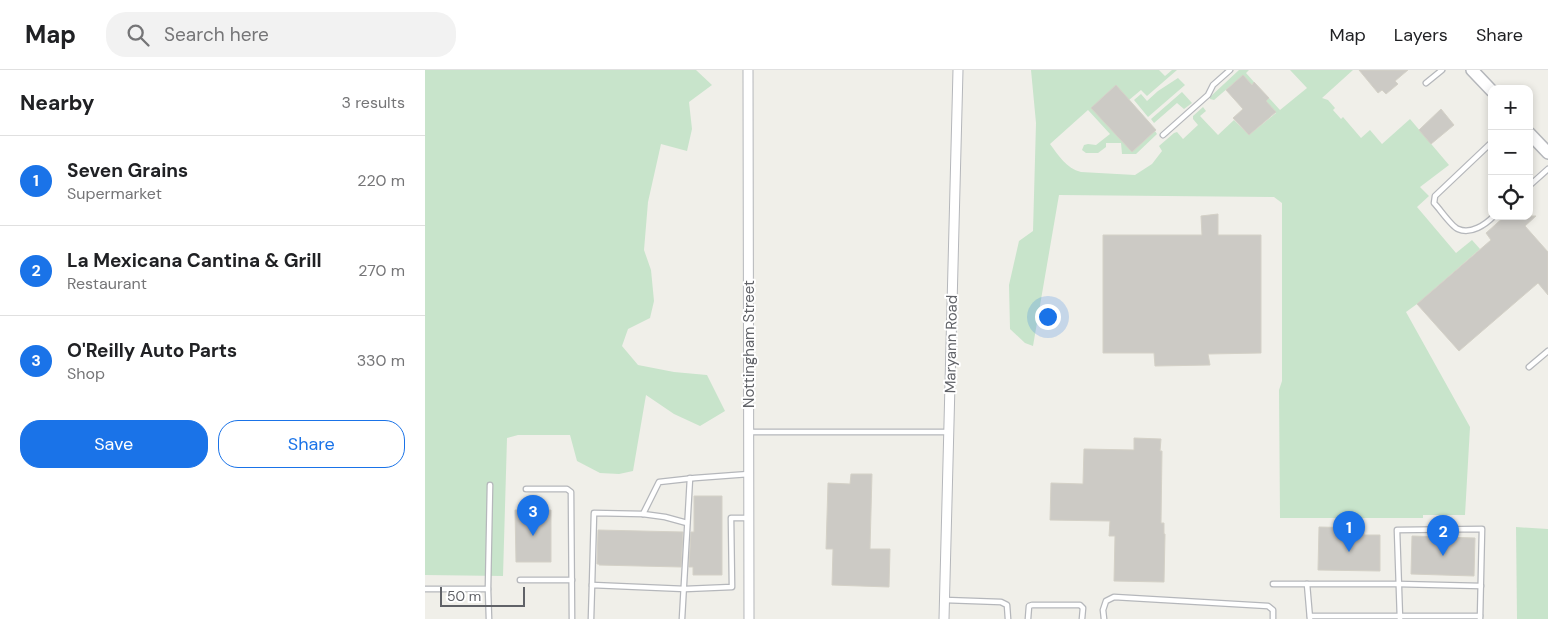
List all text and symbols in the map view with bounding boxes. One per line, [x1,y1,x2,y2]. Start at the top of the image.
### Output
search box [106,12,456,57]
text: Map [25,19,76,50]
icon: search [124,21,152,49]
text: Search here [164,22,269,47]
text: Map [1330,23,1366,47]
text: Layers [1394,23,1448,47]
text: Share [1476,23,1523,47]
map controls [1488,85,1533,220]
button: + [1488,85,1533,130]
text: Nearby [20,89,94,117]
text: 3 results [342,92,405,113]
button: − [1488,130,1533,175]
text: Seven Grains [67,158,188,183]
text: 1 [33,170,39,191]
text: 220 m [357,170,405,191]
button: locate [1488,175,1533,220]
text: Supermarket [67,183,162,204]
text: La Mexicana Cantina & Grill [67,248,322,273]
text: 2 [31,260,41,281]
text: 270 m [358,260,405,281]
text: Restaurant [67,273,147,294]
street label: Nottingham Street [739,280,759,408]
street label: Maryann Road [940,295,962,393]
your location [1035,304,1061,330]
text: O'Reilly Auto Parts [67,338,237,363]
text: 3 [31,350,41,371]
text: 330 m [357,350,405,371]
text: Shop [67,363,105,384]
button: Save [20,420,208,468]
button: Share [218,420,405,468]
pin: 3 [517,495,549,536]
pin: 1 [1333,511,1365,552]
pin: 2 [1427,515,1459,556]
scale bar [440,584,525,607]
text: 50 m [447,587,481,605]

